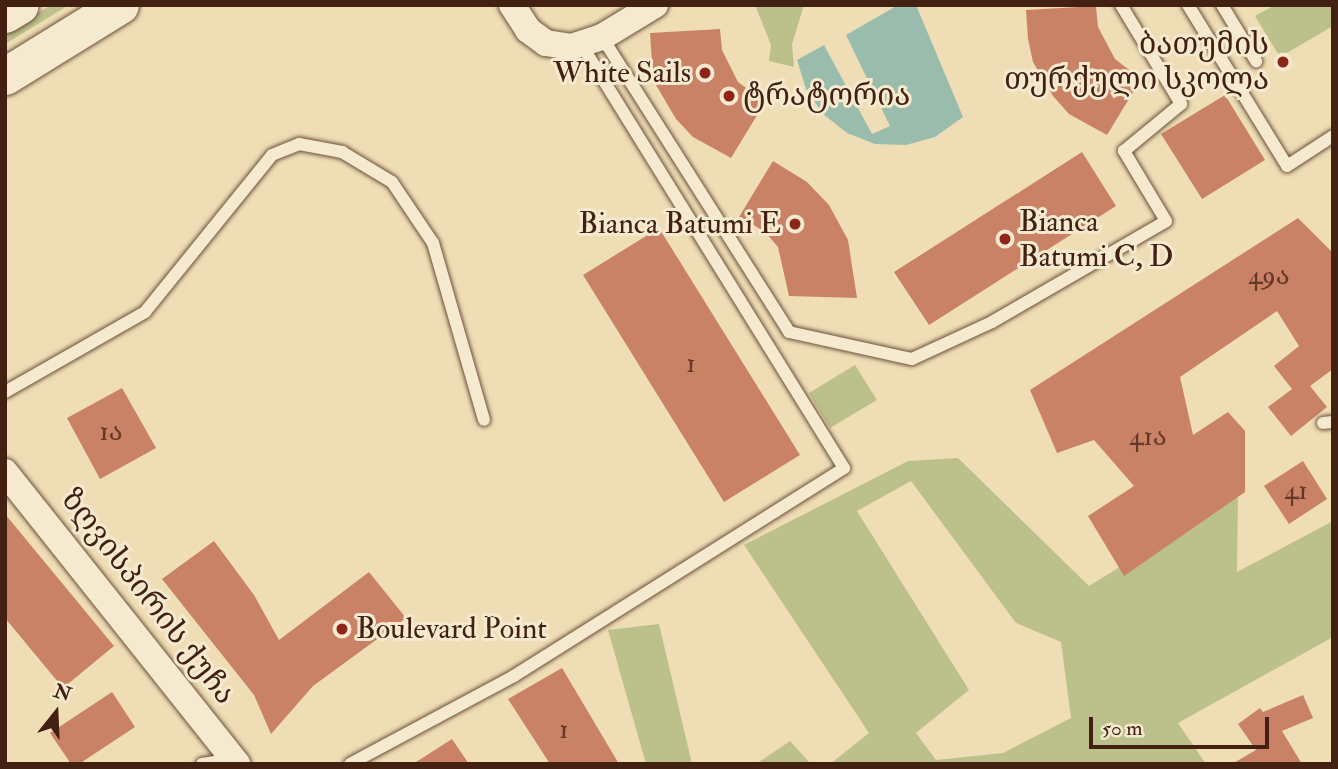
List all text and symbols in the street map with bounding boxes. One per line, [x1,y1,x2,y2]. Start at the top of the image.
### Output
place label: ბათუმის თურქული სკოლა [1004,27,1269,97]
marker: ბათუმის თურქული სკოლა [1275,54,1291,70]
place label: White Sails [553,55,691,91]
marker: White Sails [697,65,713,81]
place label: ტრატორია [743,78,910,114]
marker: ტრატორია [721,88,737,104]
place label: Bianca Batumi C, D [1019,204,1173,274]
place label: Bianca Batumi E [579,206,781,242]
marker: Bianca Batumi E [787,216,803,232]
marker: Bianca Batumi C, D [997,231,1013,247]
house number: 49ა [1248,261,1290,293]
house number: 1 [686,349,696,381]
house number: 1ა [99,417,123,449]
house number: 41ა [1129,422,1167,454]
house number: 41 [1284,476,1308,508]
street label: ზღვისპირის ქუჩა [53,482,243,712]
place label: Boulevard Point [356,611,547,647]
marker: Boulevard Point [334,621,350,637]
north arrow [21,678,91,748]
text: N [51,679,74,707]
scale bar [1093,702,1273,746]
house number: 1 [559,715,569,747]
text: 50 m [1102,715,1143,742]

